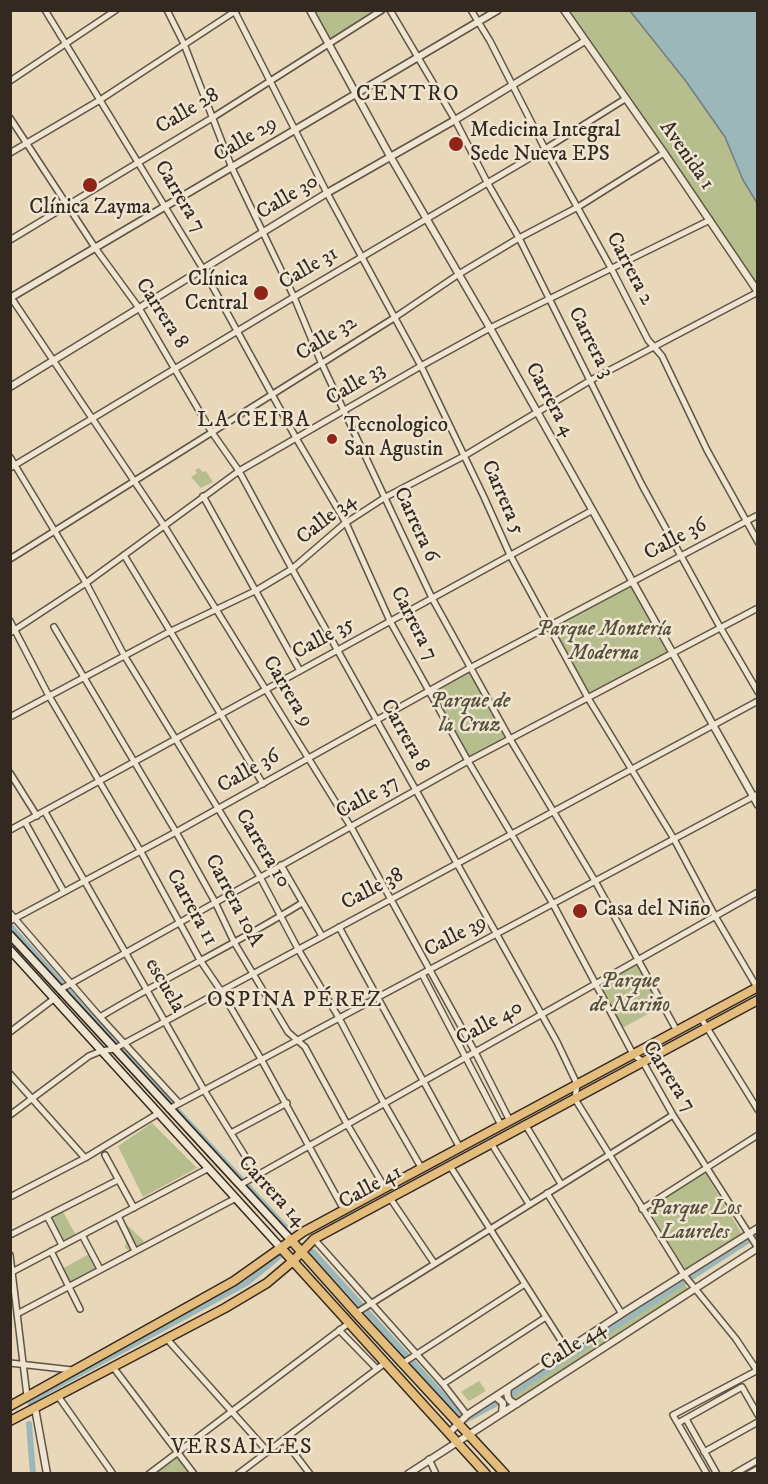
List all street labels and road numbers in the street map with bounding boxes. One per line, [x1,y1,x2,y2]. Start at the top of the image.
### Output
street label: Calle 28 [152,83,224,141]
street label: Calle 29 [210,111,282,169]
street label: Avenida 1 [653,116,719,196]
street label: Carrera 7 [148,156,210,238]
street label: Calle 30 [252,170,324,226]
street label: Carrera 2 [599,228,659,310]
street label: Calle 31 [275,242,343,296]
street label: Carrera 8 [129,274,193,354]
street label: Carrera 3 [561,303,619,383]
street label: Calle 32 [292,311,362,367]
street label: Calle 33 [322,358,390,412]
street label: Carrera 4 [518,359,580,441]
street label: Carrera 5 [474,457,530,539]
street label: Carrera 6 [387,484,443,566]
street label: Calle 34 [292,489,362,551]
street label: Calle 36 [640,513,712,567]
street label: Carrera 7 [384,583,442,665]
street label: Calle 35 [289,612,359,666]
street label: Carrera 9 [256,652,318,732]
street label: Carrera 8 [374,695,434,777]
street label: Calle 36 [214,744,284,800]
street label: Calle 37 [332,771,404,825]
street label: Carrera 10 [229,805,295,893]
street label: Carrera 10A [198,851,268,951]
street label: Calle 38 [338,863,408,917]
street label: Carrera 11 [160,865,222,951]
street label: Calle 39 [421,910,491,964]
street label: escuela [138,954,190,1018]
street label: Calle 40 [452,996,528,1052]
street label: Carrera 7 [636,1037,700,1117]
street label: Carrera 14 [232,1151,310,1233]
street label: Calle 41 [335,1160,407,1216]
street label: Calle 44 [537,1317,611,1377]

